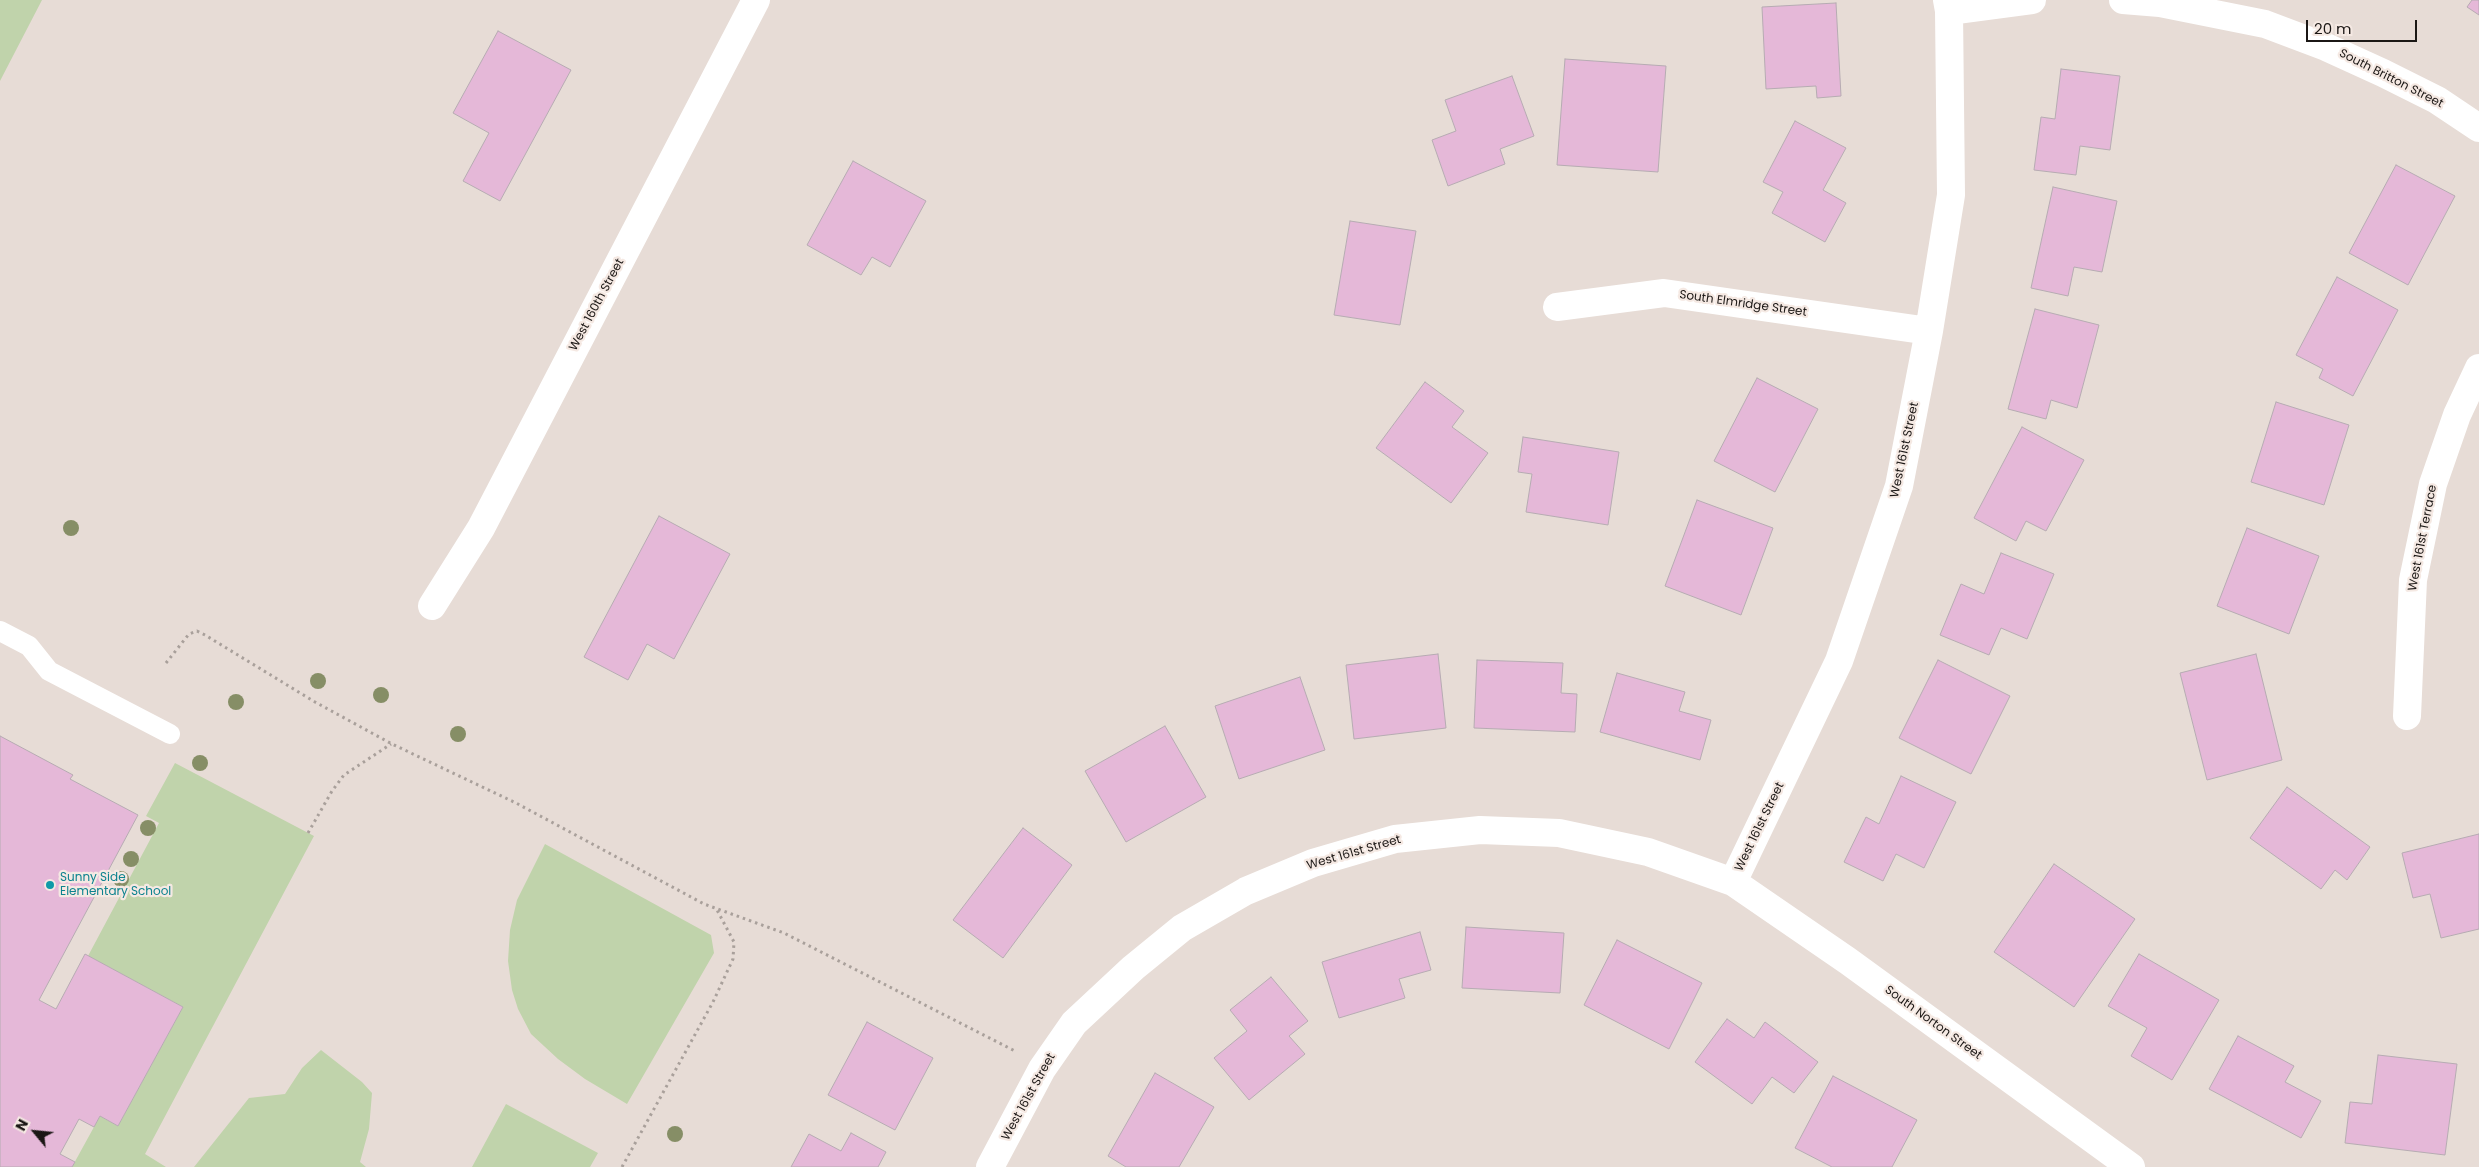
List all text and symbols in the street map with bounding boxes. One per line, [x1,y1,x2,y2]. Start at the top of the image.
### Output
scale bar [2309,10,2420,42]
text: 20 m [2314,18,2352,39]
street label: South Britton Street [2337,47,2445,111]
street label: West 160th Street [567,256,627,354]
street label: South Elmridge Street [1678,288,1808,320]
street label: West 161st Street [1888,401,1922,499]
street label: West 161st Terrace [2406,484,2440,592]
street label: West 161st Street [1732,780,1788,874]
street label: West 161st Street [1305,833,1403,873]
place label: Sunny Side Elementary School [60,871,171,899]
marker: Sunny Side Elementary School [44,879,56,891]
street label: South Norton Street [1882,983,1984,1063]
street label: West 161st Street [999,1051,1059,1143]
north arrow [10,1107,60,1157]
text: N [10,1116,33,1134]

